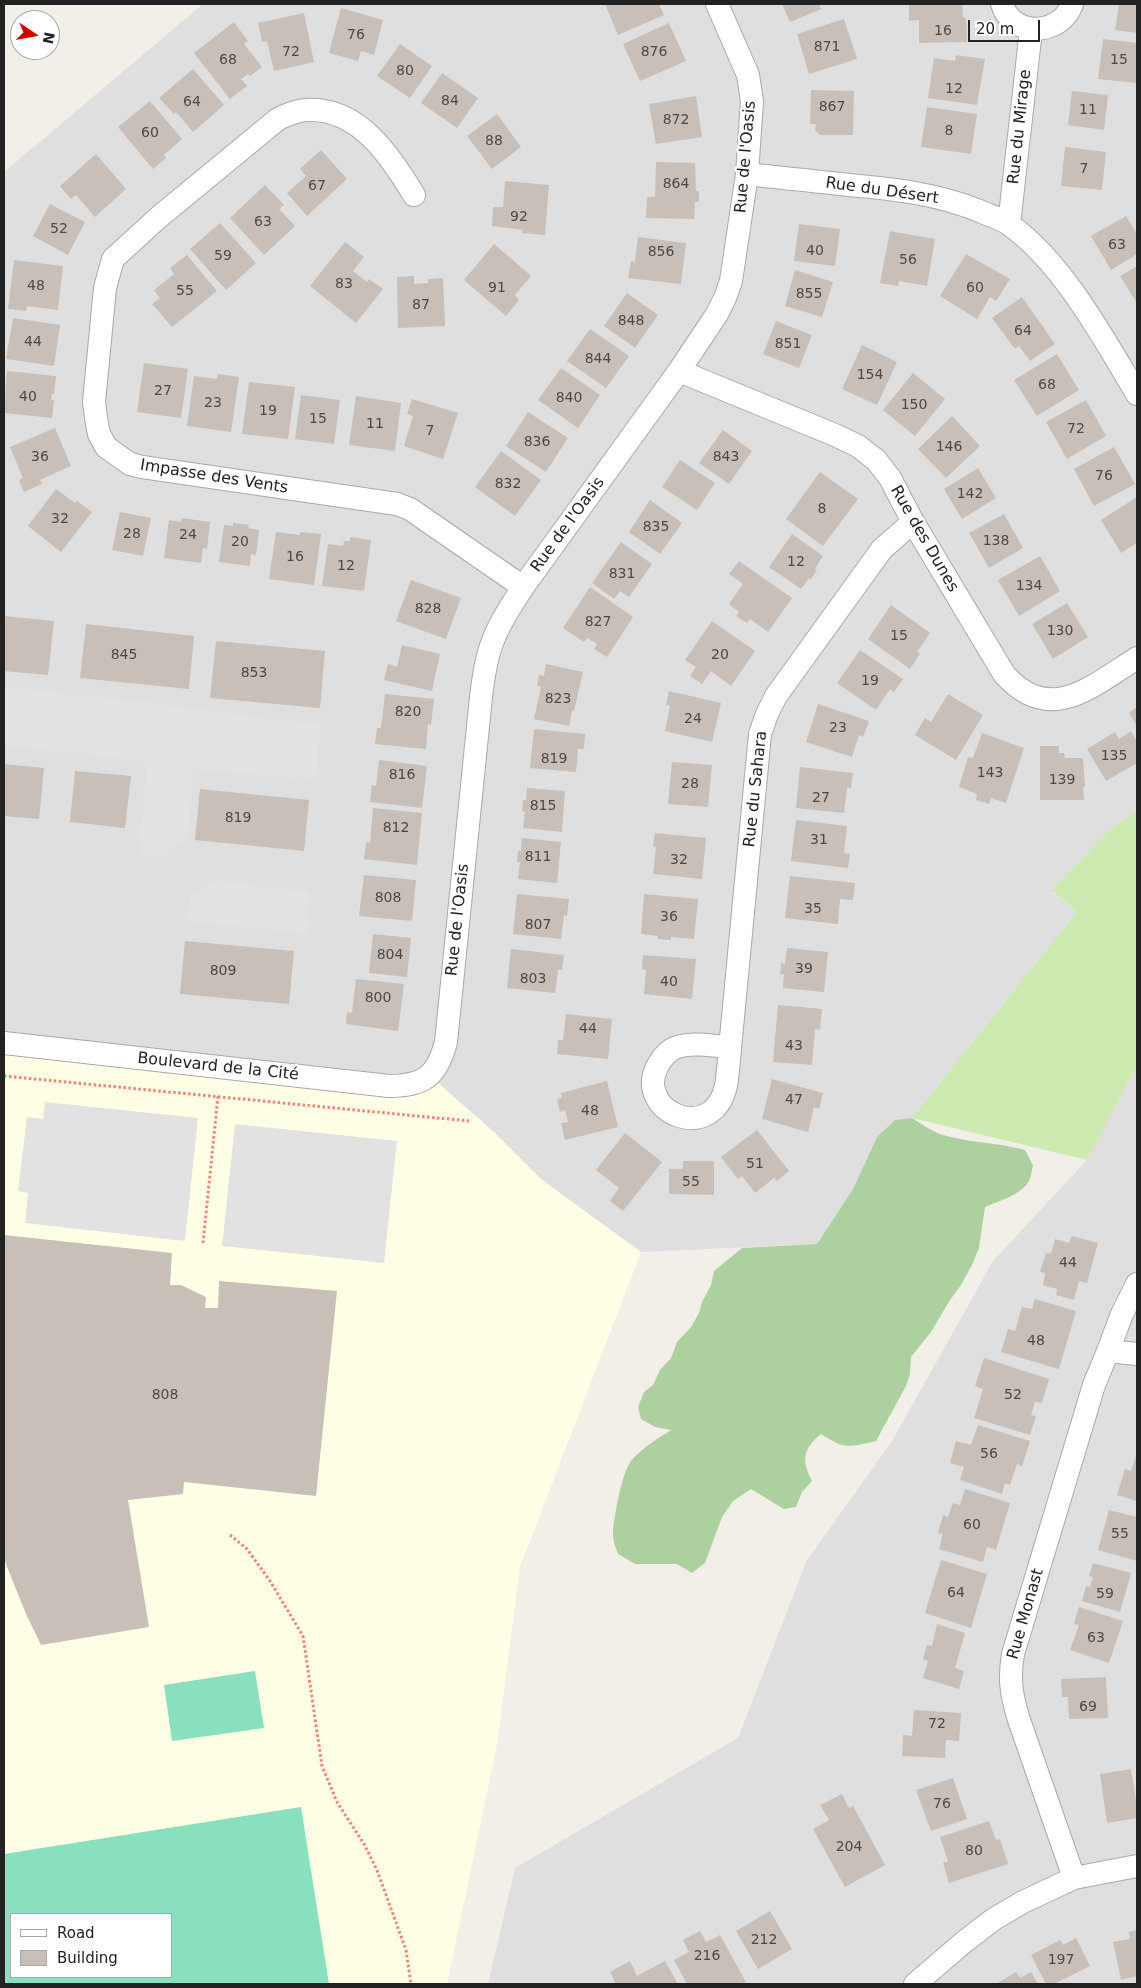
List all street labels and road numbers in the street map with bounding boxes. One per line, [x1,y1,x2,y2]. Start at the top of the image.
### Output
street label: Rue du Mirage [1004,69,1036,185]
street label: Rue de l'Oasis [732,100,760,214]
street label: Rue du Désert [824,174,940,208]
street label: Impasse des Vents [139,456,289,498]
street label: Rue de l'Oasis [527,474,609,576]
street label: Rue des Dunes [886,482,962,596]
street label: Rue du Sahara [740,730,772,848]
street label: Rue de l'Oasis [443,863,473,977]
street label: Boulevard de la Cité [136,1049,300,1085]
street label: Rue Monast [1004,1566,1048,1662]

